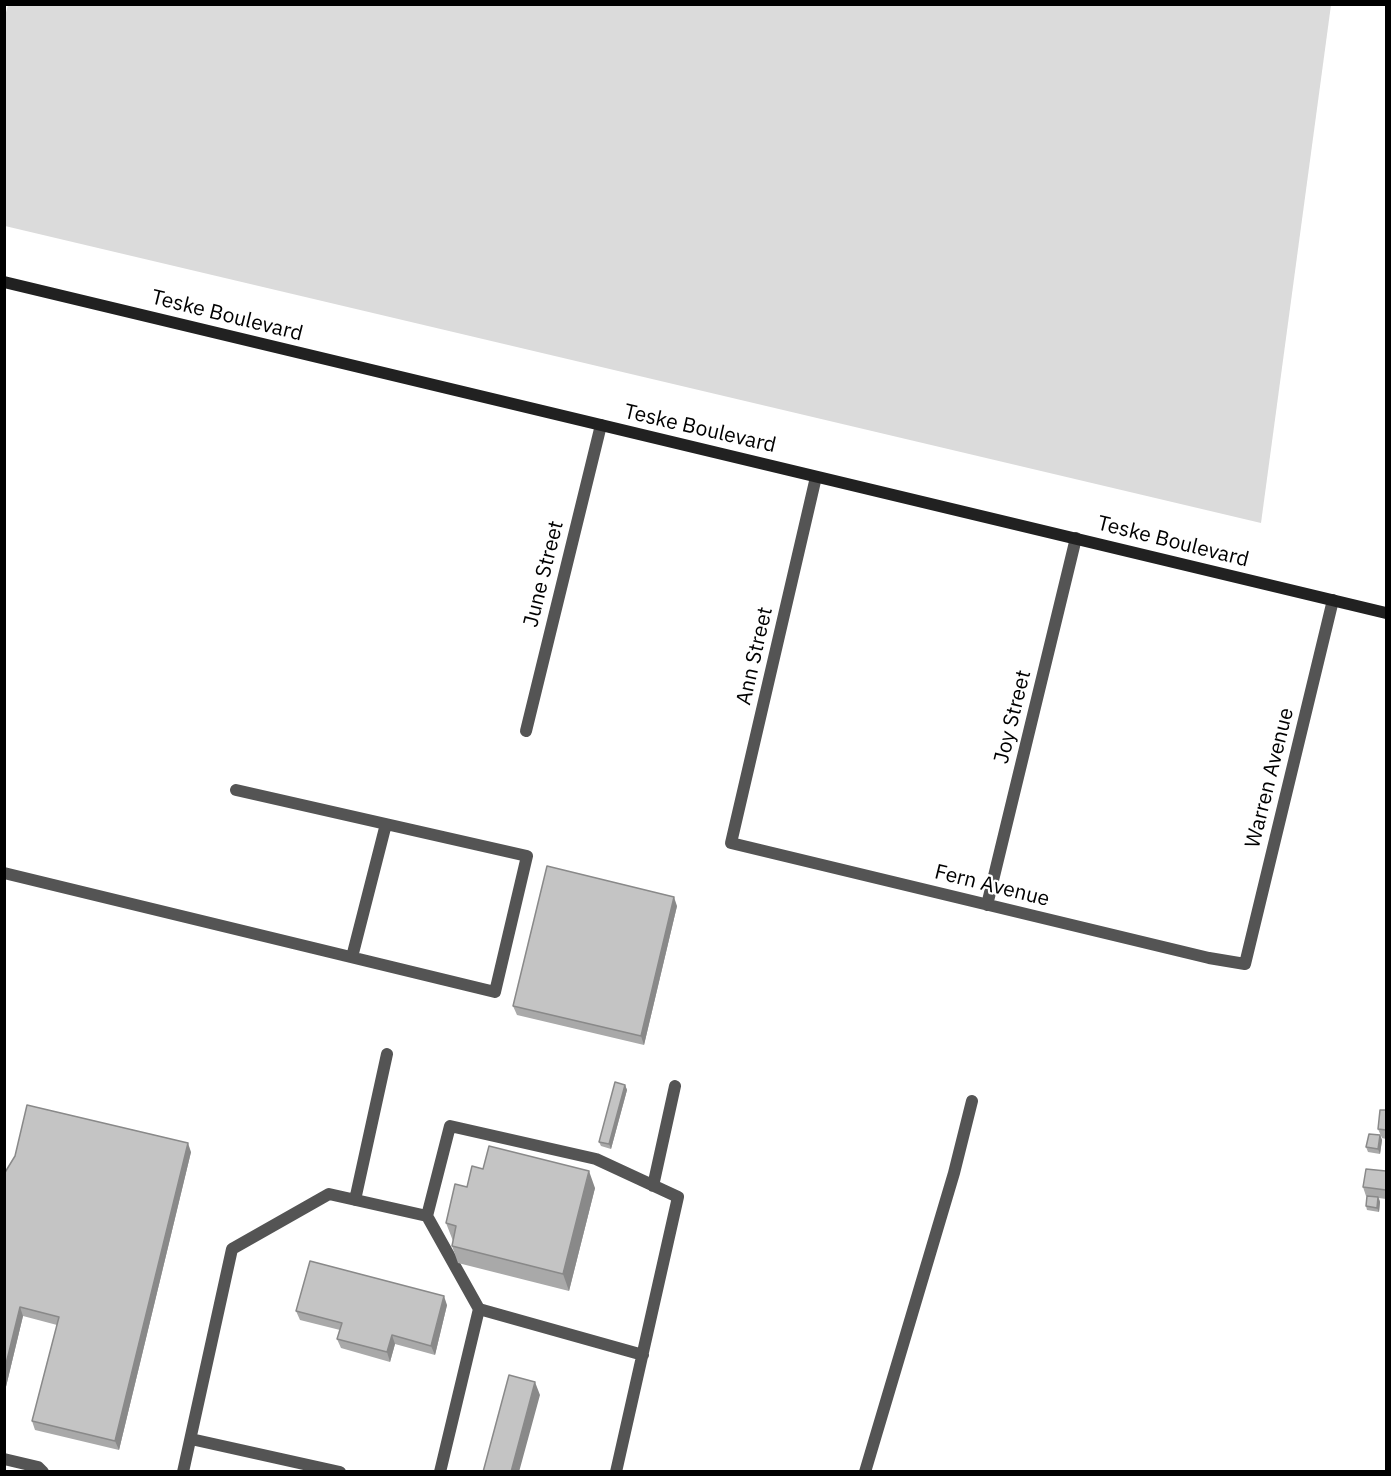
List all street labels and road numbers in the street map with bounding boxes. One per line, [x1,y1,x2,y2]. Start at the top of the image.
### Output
street label: Teske Boulevard [149,285,305,347]
street label: Teske Boulevard [622,399,778,459]
street label: Teske Boulevard [1095,511,1251,573]
street label: June Street [519,518,569,630]
street label: Ann Street [731,605,779,707]
street label: Joy Street [989,668,1037,766]
street label: Warren Avenue [1240,705,1300,851]
street label: Fern Avenue [932,860,1052,912]

